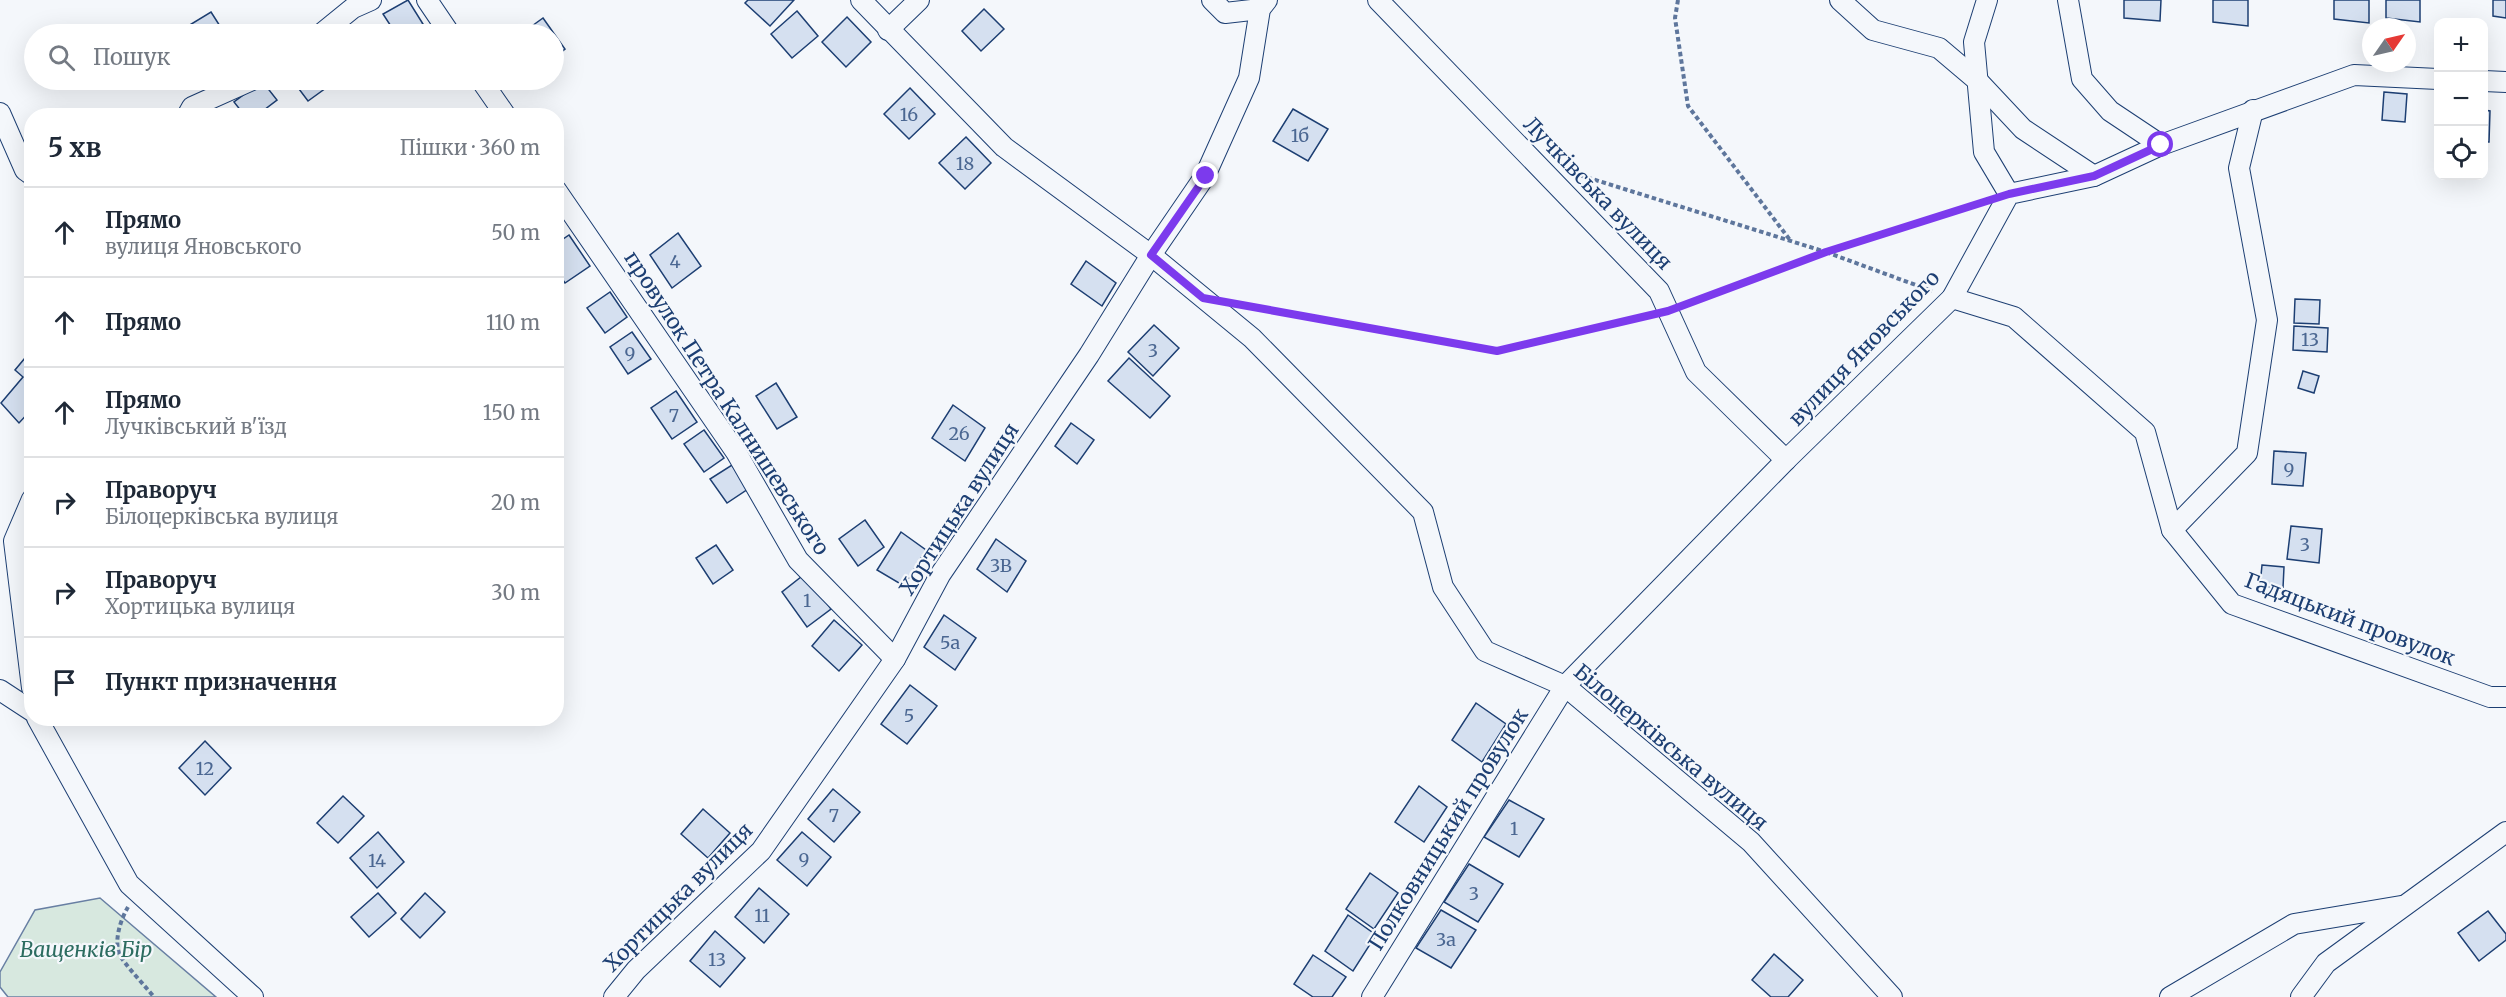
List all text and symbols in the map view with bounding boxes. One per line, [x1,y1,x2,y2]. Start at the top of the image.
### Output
north arrow [2362,18,2416,72]
map controls [2434,18,2488,180]
button: + [2434,18,2488,72]
search box [24,24,564,90]
icon: search [45,41,78,74]
text: Пошук [93,43,170,71]
button: − [2434,72,2488,126]
house number: 16 [900,103,918,126]
street label: Лучківська вулиця [1518,111,1678,275]
house number: 1б [1291,124,1309,147]
button: locate [2434,126,2488,180]
text: 5 хв [48,131,102,164]
route start [2147,131,2173,157]
text: Пішки · 360 m [400,135,540,160]
house number: 18 [956,152,974,175]
route end [1192,162,1218,188]
text: Прямо [105,206,181,234]
icon: ahead [48,216,81,249]
text: 50 m [491,220,540,245]
text: вулиця Яновського [105,234,301,259]
street label: провулок Петра Калнишевського [618,246,836,560]
house number: 4 [669,250,681,273]
street label: вулиця Яновського [1783,264,1945,432]
icon: ahead [48,306,81,339]
text: Прямо [105,308,181,336]
text: 110 m [486,310,540,335]
house number: 13 [2301,328,2319,351]
house number: 3 [1148,339,1158,362]
house number: 9 [625,342,635,365]
text: Прямо [105,386,181,414]
icon: ahead [48,396,81,429]
text: 150 m [483,400,540,425]
house number: 7 [669,404,679,427]
text: Лучківський в'їзд [105,414,287,439]
street label: Хортицька вулиця [893,418,1025,600]
house number: 26 [948,422,970,445]
house number: 9 [2284,458,2294,481]
text: Праворуч [105,476,217,504]
icon: right [48,486,81,519]
text: 20 m [491,490,540,515]
text: Білоцерківська вулиця [105,504,338,529]
house number: 3 [2300,533,2310,556]
house number: 3В [990,554,1012,577]
text: Праворуч [105,566,217,594]
street label: Гадяцький провулок [2241,566,2459,672]
icon: right [48,576,81,609]
text: 30 m [491,580,540,605]
house number: 1 [803,589,811,612]
text: Хортицька вулиця [105,594,295,619]
house number: 5а [940,631,960,654]
street label: Білоцерківська вулиця [1568,658,1774,836]
icon: arrive [48,666,81,699]
text: Пункт призначення [105,668,337,696]
street label: Полковницький провулок [1362,703,1534,955]
house number: 5 [904,704,914,727]
house number: 12 [196,757,214,780]
house number: 7 [829,804,839,827]
street label: Хортицька вулиця [598,817,758,977]
house number: 1 [1510,817,1518,840]
house number: 9 [799,848,809,871]
house number: 14 [368,849,386,872]
house number: 3 [1469,882,1479,905]
house number: 11 [754,904,770,927]
house number: 3а [1436,928,1456,951]
park label: Ващенків Бір [20,936,152,963]
house number: 13 [708,948,726,971]

